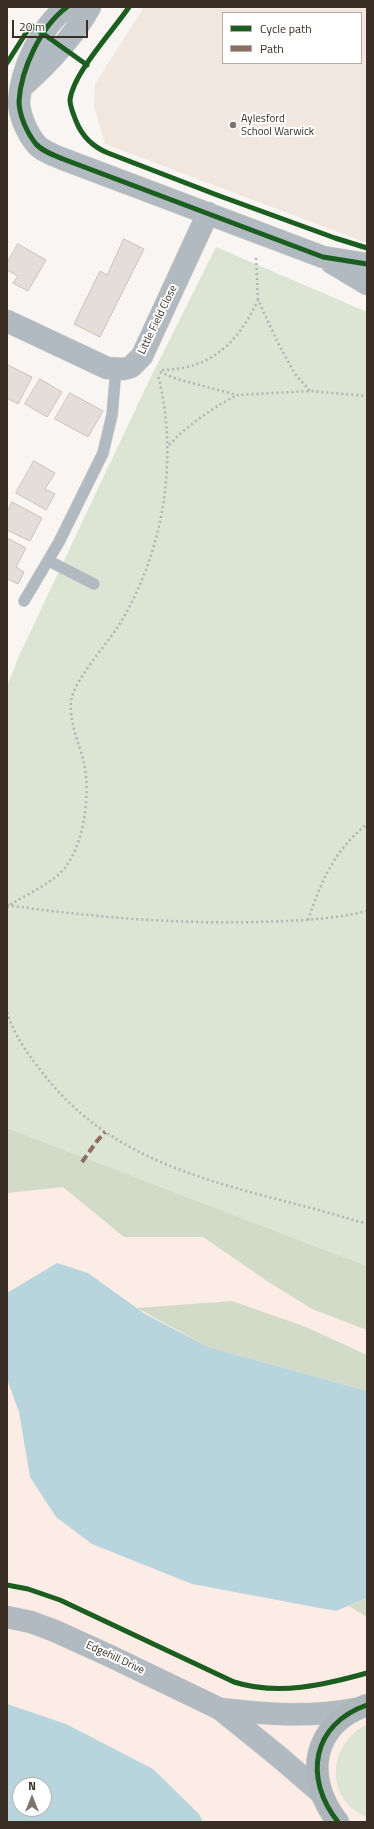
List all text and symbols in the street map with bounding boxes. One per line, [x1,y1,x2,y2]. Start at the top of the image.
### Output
scale bar [14,12,90,38]
legend [222,12,362,64]
text: 20 m [19,17,45,36]
text: Cycle path [260,19,312,38]
text: Path [260,39,284,58]
place label: Aylesford School Warwick [241,112,314,138]
marker: Aylesford School Warwick [228,120,238,130]
street label: Little Field Close [136,283,180,357]
street label: Edgehill Drive [84,1639,146,1677]
north arrow [12,1777,52,1817]
text: N [28,1778,36,1794]

